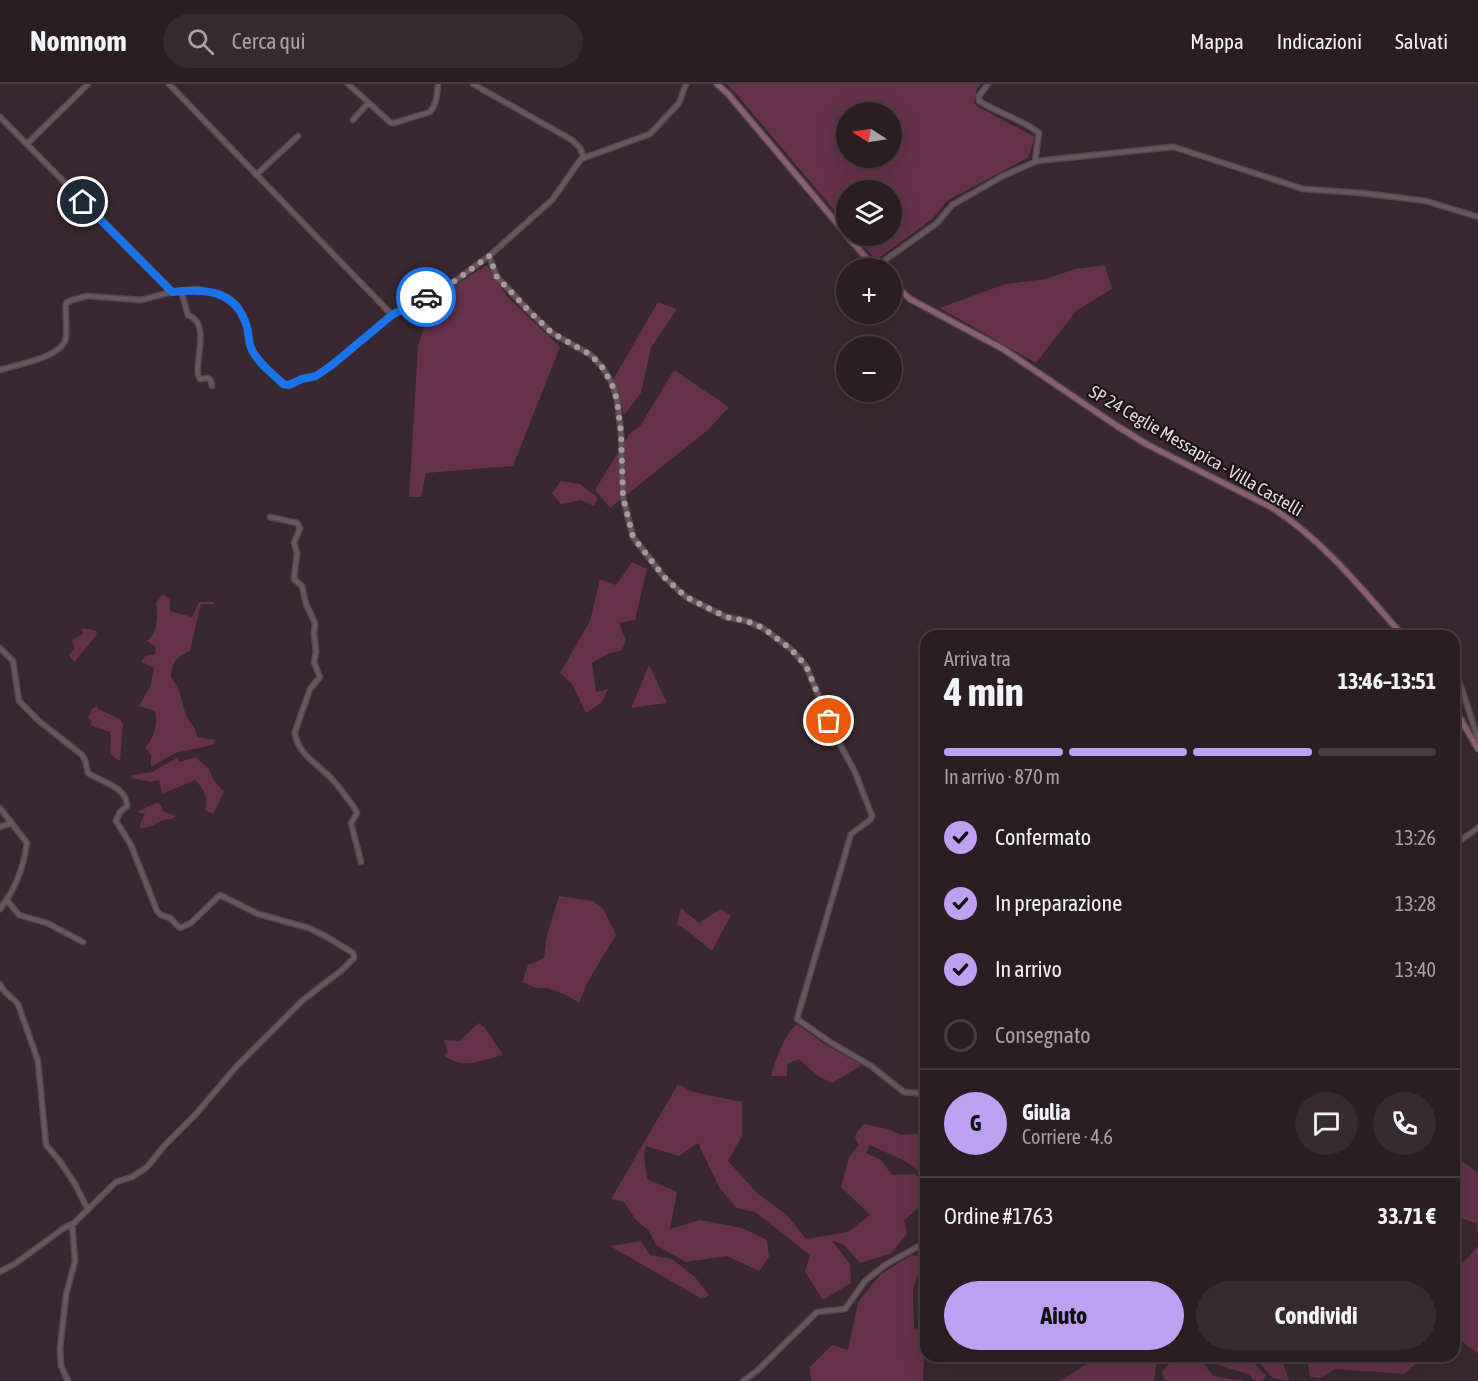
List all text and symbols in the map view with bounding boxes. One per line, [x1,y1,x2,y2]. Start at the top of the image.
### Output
search box [163,14,583,68]
text: Nomnom [30,25,127,57]
icon: search [184,25,217,58]
text: Cerca qui [232,28,306,54]
text: Mappa [1190,29,1244,53]
text: Indicazioni [1277,29,1362,53]
text: Salvati [1395,29,1448,53]
north arrow [836,102,902,168]
map controls [836,102,902,402]
pin [57,176,108,227]
button: layers [836,180,902,246]
icon: home [66,185,99,218]
button: + [836,258,902,324]
courier [396,267,456,327]
icon: car [410,281,443,314]
button: − [836,336,902,402]
street label: SP 24 Ceglie Messapica - Villa Castelli [1086,381,1307,520]
text: Arriva tra [944,647,1011,670]
text: 13:46–13:51 [1338,668,1436,694]
text: 4 min [944,670,1024,714]
pin [803,695,854,746]
icon: bag [812,704,845,737]
text: In arrivo · 870 m [944,765,1060,788]
icon: check [944,821,977,854]
text: Confermato [995,824,1091,850]
text: 13:26 [1395,826,1436,849]
icon: check [944,887,977,920]
text: In preparazione [995,890,1122,916]
text: 13:28 [1395,892,1436,915]
icon: check [944,953,977,986]
text: In arrivo [995,956,1062,982]
text: 13:40 [1395,958,1436,981]
text: Consegnato [995,1022,1090,1048]
button: chat [1295,1092,1358,1155]
button: phone [1373,1092,1436,1155]
text: Giulia [1022,1099,1070,1125]
text: G [970,1110,981,1136]
text: Corriere · 4.6 [1022,1125,1113,1148]
text: Ordine #1763 [944,1203,1054,1229]
text: 33.71 € [1378,1203,1436,1229]
button: Aiuto [944,1281,1184,1350]
button: Condividi [1196,1281,1436,1350]

